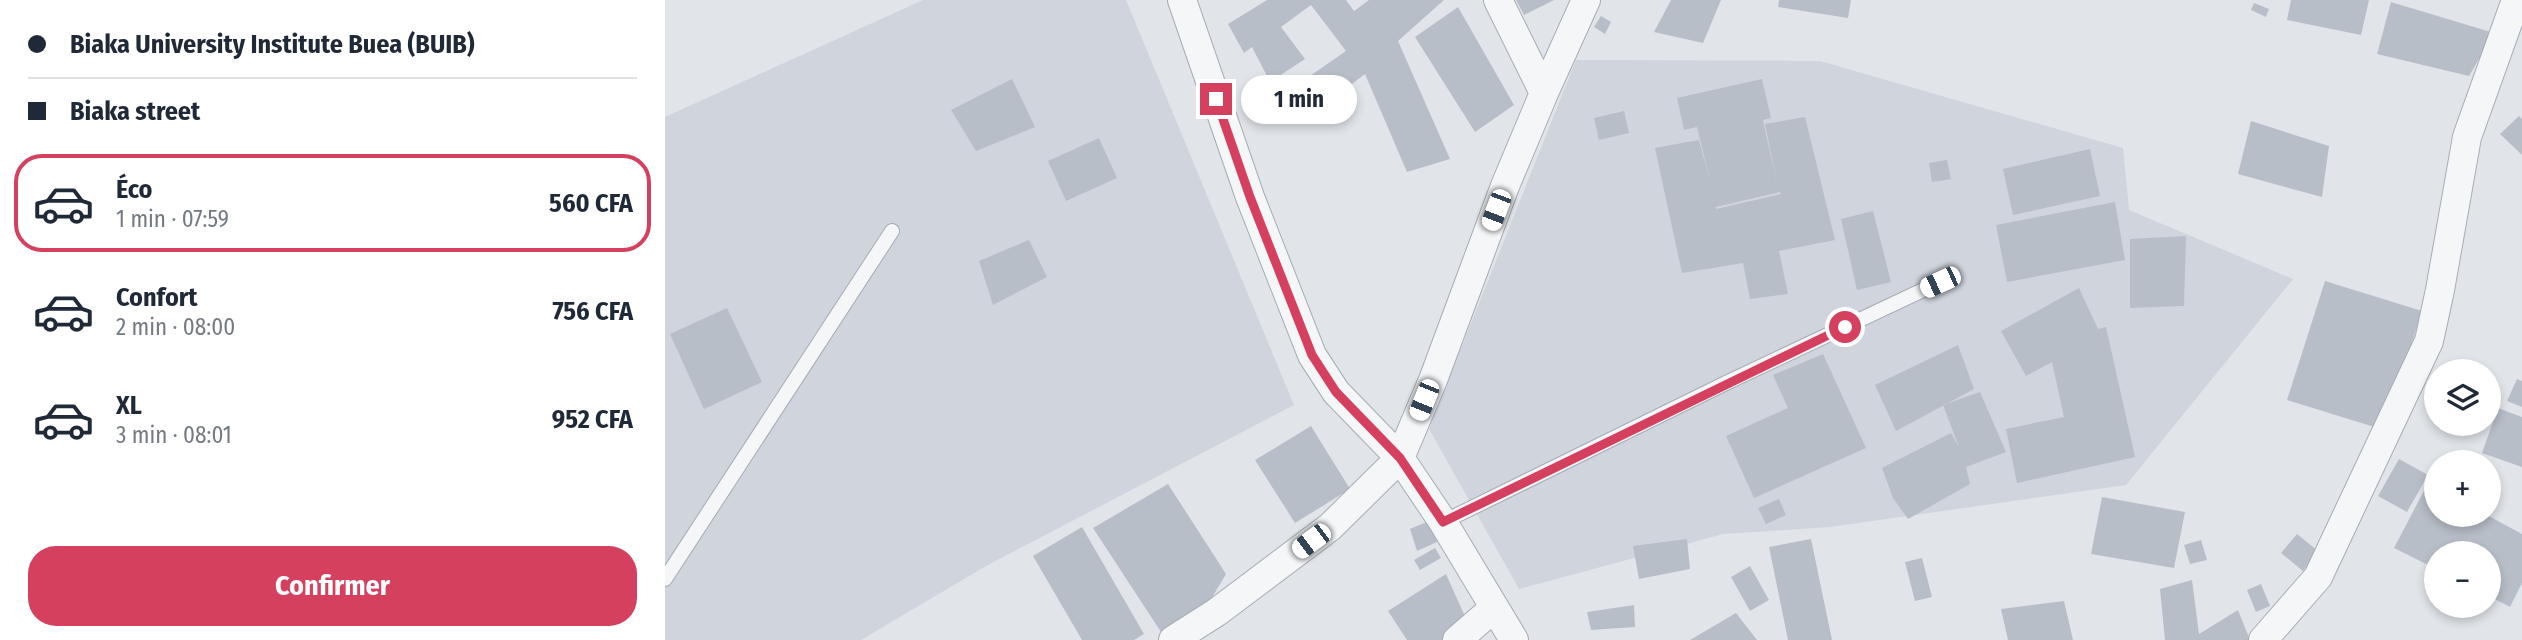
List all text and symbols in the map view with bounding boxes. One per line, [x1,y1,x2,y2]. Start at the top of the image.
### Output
text: Biaka University Institute Buea (BUIB) [70,29,474,60]
callout: 1 min [1241,74,1356,124]
route end [1200,83,1232,115]
text: 1 min [1274,85,1324,113]
text: Biaka street [70,96,200,127]
icon: car [32,172,95,235]
text: Éco [116,174,153,205]
car [1479,187,1514,233]
text: 560 CFA [549,188,633,219]
text: 1 min · 07:59 [116,205,229,233]
car [1917,264,1964,300]
icon: car [32,280,95,343]
text: Confort [116,282,197,313]
text: 756 CFA [553,296,633,327]
route start [1829,311,1861,343]
text: 2 min · 08:00 [116,313,235,341]
map controls [2424,359,2501,618]
button: layers [2424,359,2501,436]
car [1407,377,1442,423]
icon: car [32,388,95,451]
text: XL [116,390,142,421]
text: 952 CFA [552,404,633,435]
text: 3 min · 08:01 [116,421,232,449]
button: + [2424,450,2501,527]
car [1288,520,1335,562]
button: − [2424,541,2501,618]
button: Confirmer [28,546,637,626]

